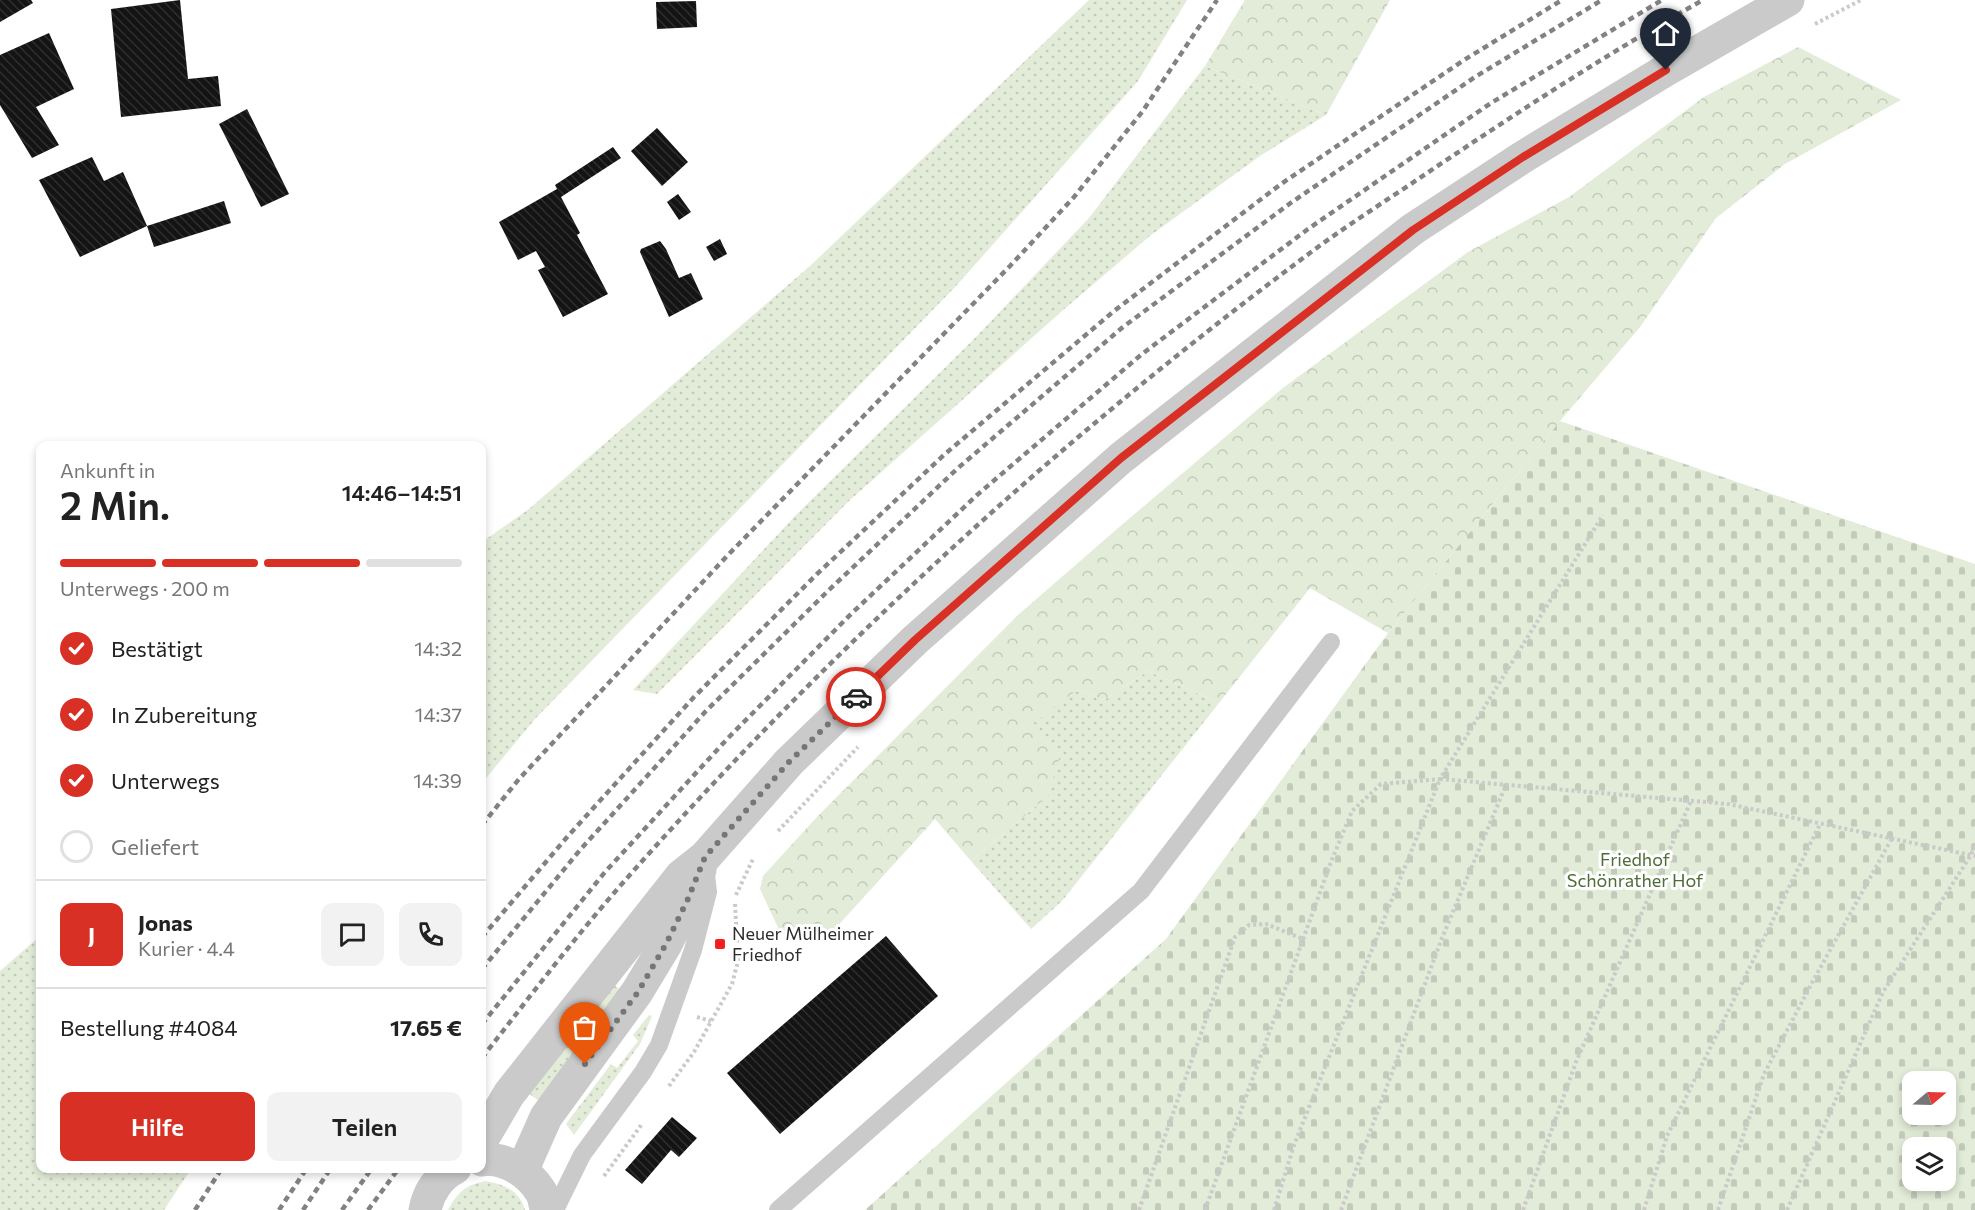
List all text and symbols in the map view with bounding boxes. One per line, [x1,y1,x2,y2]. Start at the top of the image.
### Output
pin [1640,8,1691,70]
icon: home [1649,17,1682,50]
text: Ankunft in [60,458,155,482]
text: 14:46–14:51 [342,479,462,506]
text: 2 Min. [60,480,170,528]
text: Unterwegs · 200 m [60,576,230,600]
icon: check [60,632,93,665]
text: Bestätigt [111,635,203,662]
text: 14:32 [414,636,462,660]
courier [826,667,886,727]
icon: car [840,681,873,714]
icon: check [60,698,93,731]
text: In Zubereitung [111,701,257,728]
text: 14:37 [415,702,462,726]
icon: check [60,764,93,797]
text: Unterwegs [111,767,220,794]
text: 14:39 [413,768,462,792]
text: Geliefert [111,833,199,860]
park label: Friedhof Schönrather Hof [1567,848,1704,891]
button: chat [321,903,384,966]
button: phone [399,903,462,966]
text: Jonas [138,909,193,936]
text: J [88,921,95,948]
place label: Neuer Mülheimer Friedhof [732,922,874,965]
text: Kurier · 4.4 [138,936,235,960]
marker: Neuer Mülheimer Friedhof [713,937,727,951]
pin [559,1002,610,1064]
icon: bag [568,1011,601,1044]
text: Bestellung #4084 [60,1014,238,1041]
text: 17.65 € [390,1014,462,1041]
north arrow [1902,1071,1956,1125]
map controls [1902,1071,1956,1191]
button: Hilfe [60,1092,255,1161]
button: Teilen [267,1092,462,1161]
button: layers [1902,1137,1956,1191]

